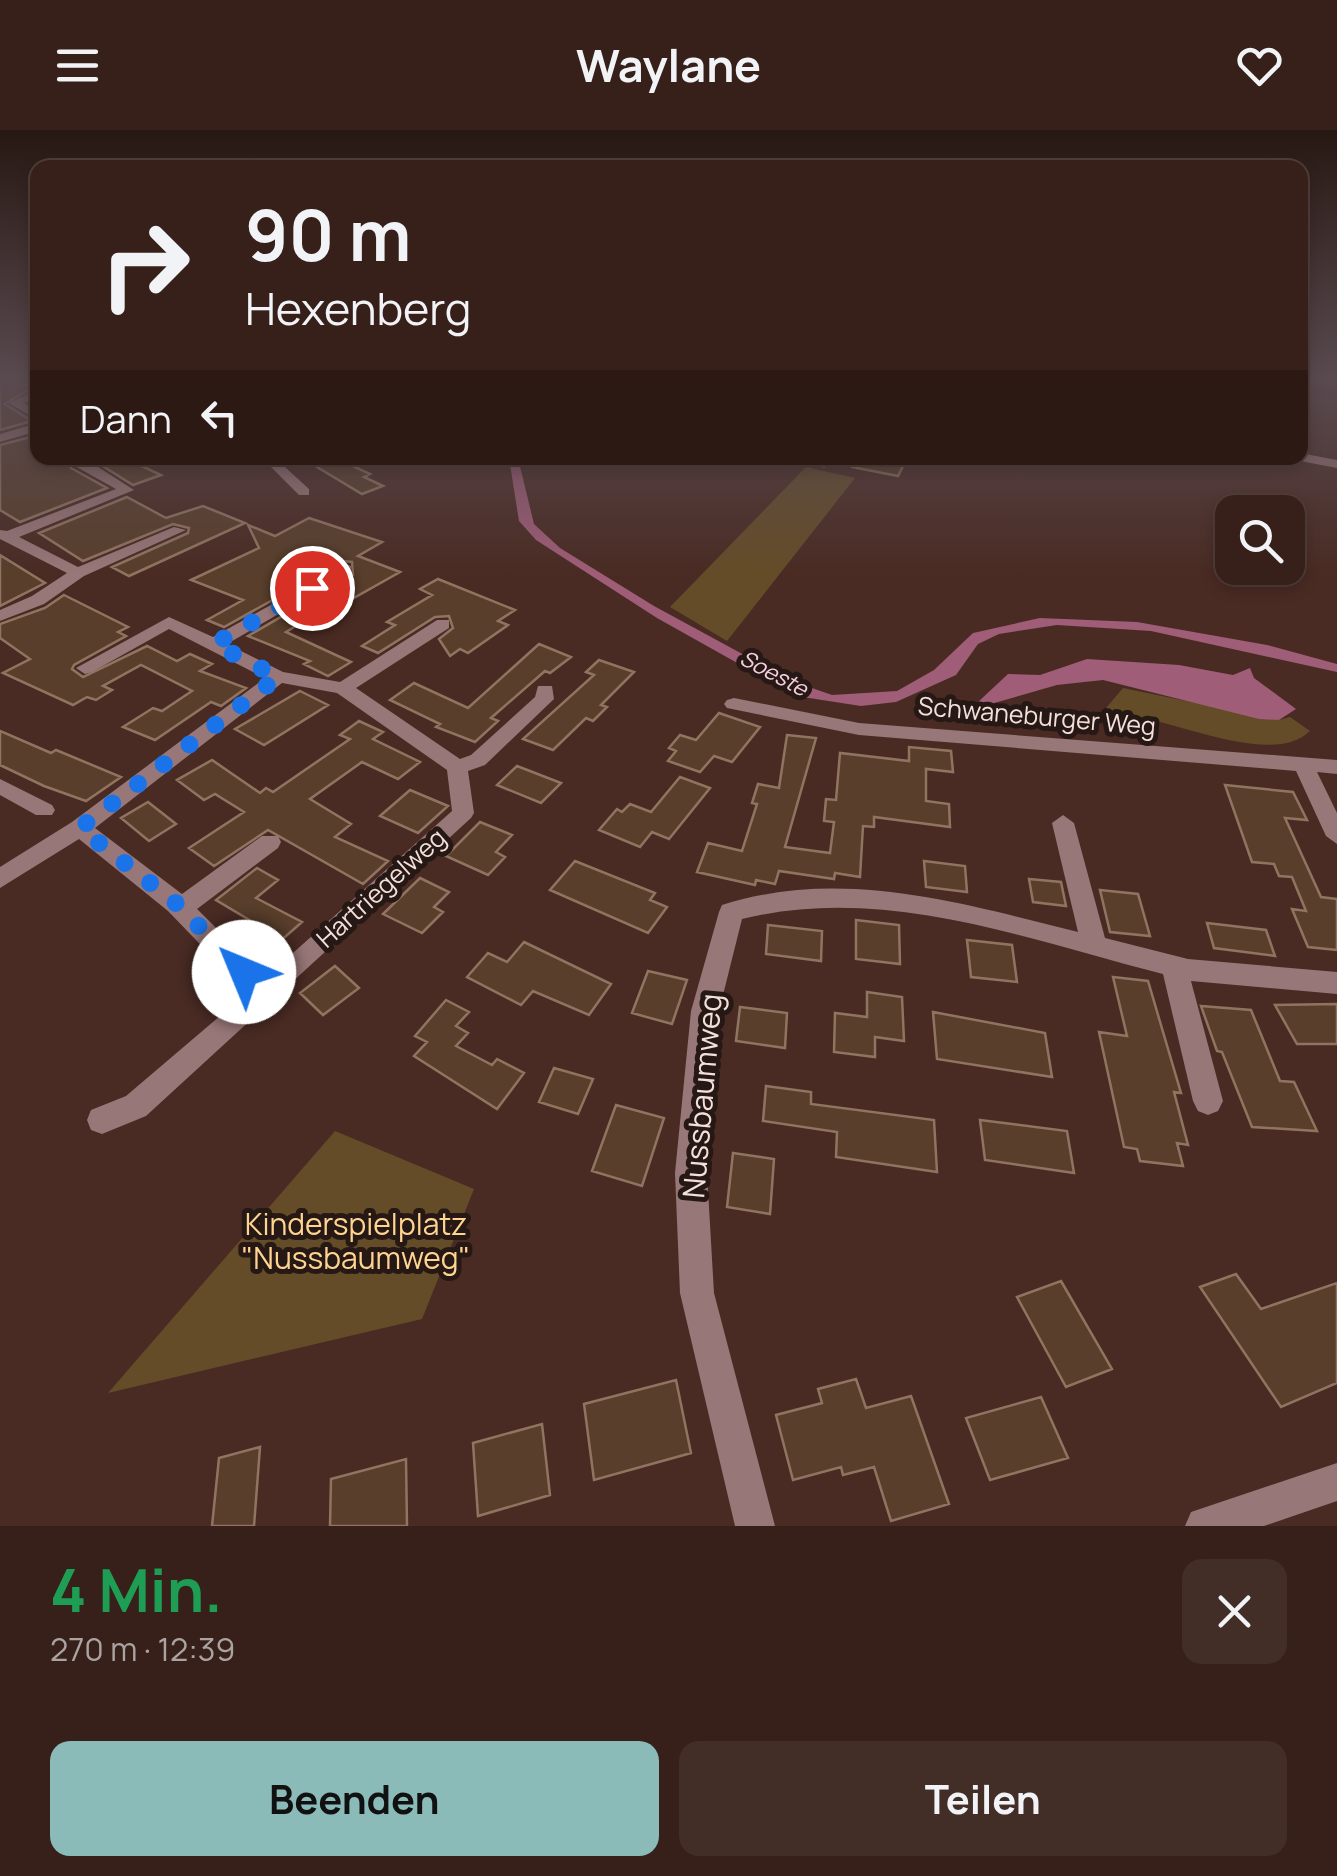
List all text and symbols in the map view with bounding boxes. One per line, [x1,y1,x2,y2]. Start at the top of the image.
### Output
text: Waylane [576,34,761,96]
icon: menu [50,38,105,93]
icon: heart [1232,38,1287,93]
text: 90 m [245,186,412,282]
icon: right [80,200,210,330]
text: Hexenberg [245,277,471,339]
icon: left [192,390,247,445]
text: Dann [80,392,172,444]
map controls [1215,495,1305,585]
button: search [1215,495,1305,585]
pin [270,546,355,631]
icon: arrive [285,561,340,616]
water label: Soeste [735,643,814,704]
street label: Schwaneburger Weg [917,688,1157,743]
street label: Hartriegelweg [308,820,453,955]
position arrow [192,920,296,1024]
street label: Nussbaumweg [672,992,731,1200]
park label: Kinderspielplatz "Nussbaumweg" [242,1203,470,1278]
text: 4 Min. [50,1548,222,1630]
button: close [1182,1559,1287,1664]
text: 270 m · 12:39 [50,1627,235,1671]
button: Beenden [50,1741,659,1856]
button: Teilen [679,1741,1287,1856]

